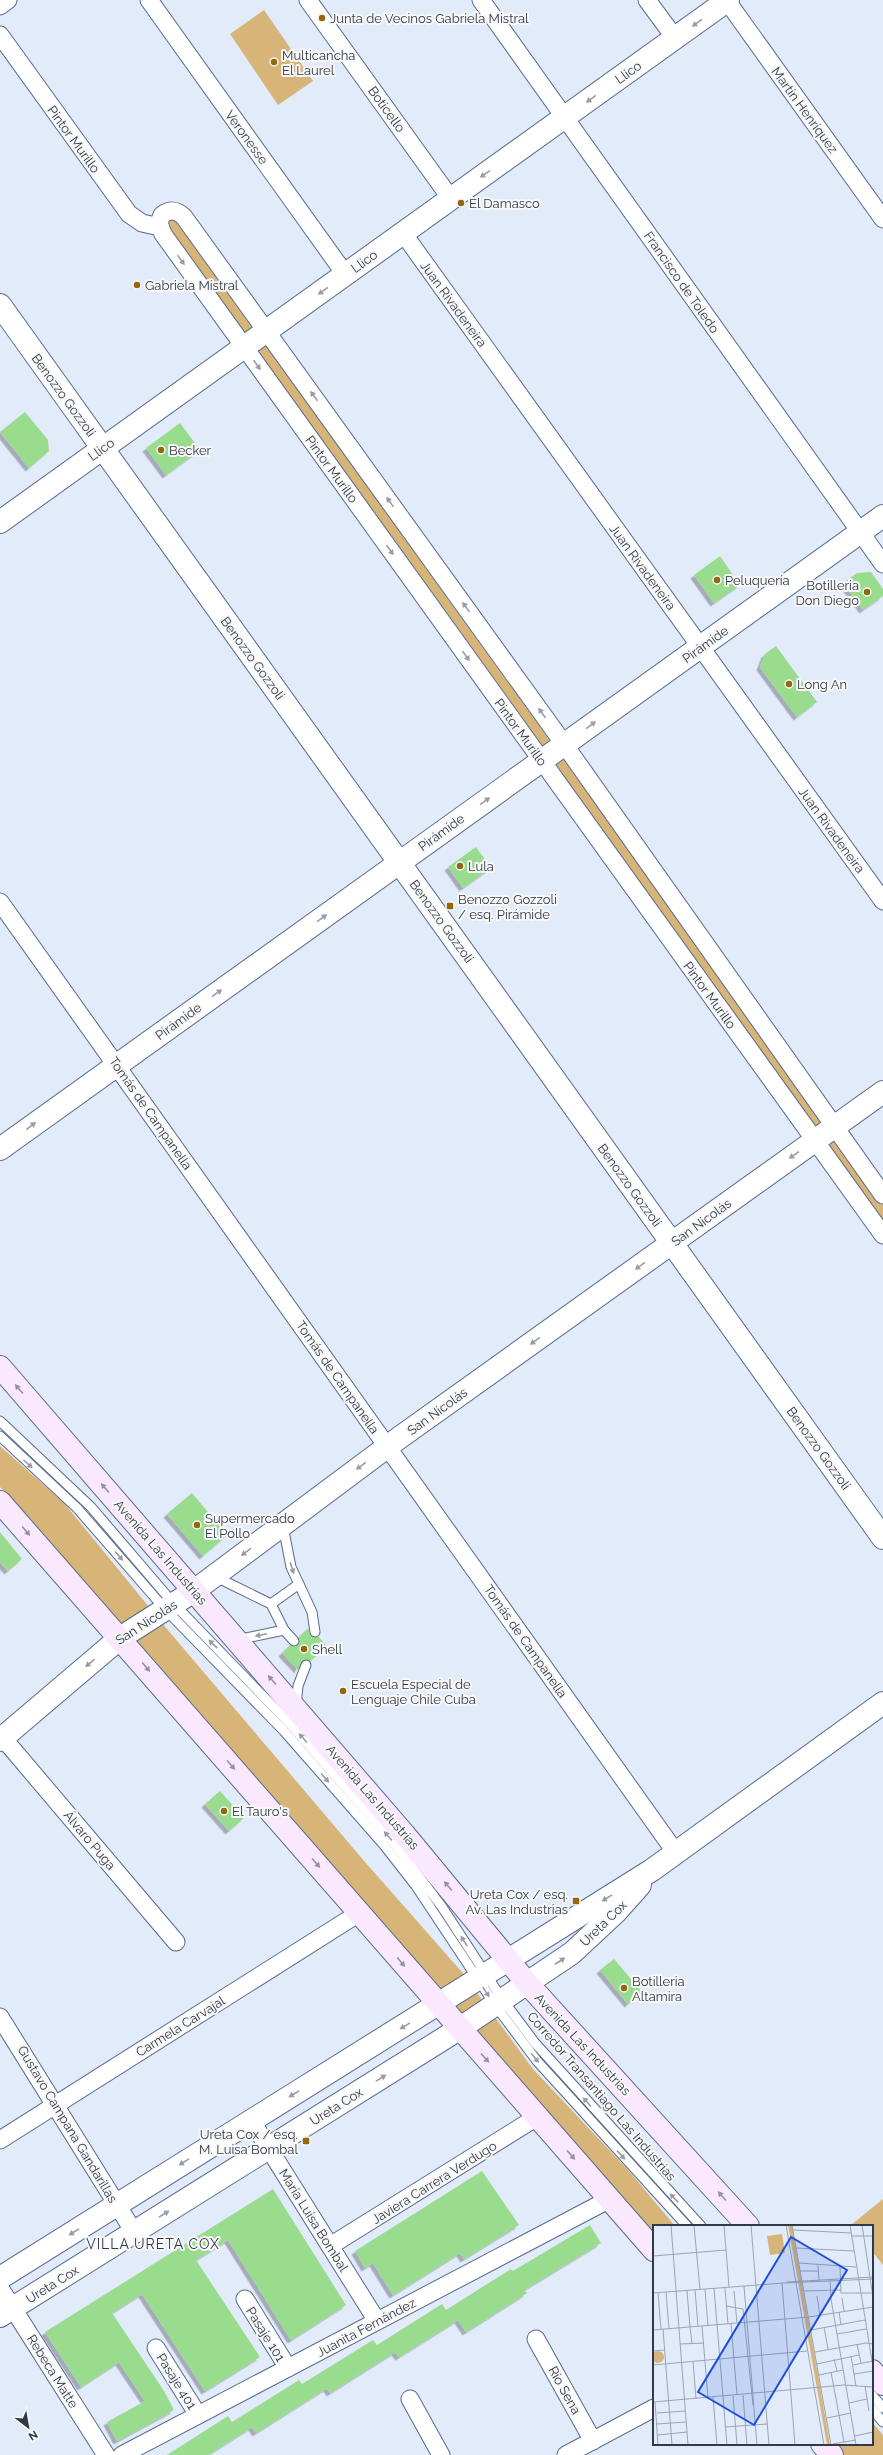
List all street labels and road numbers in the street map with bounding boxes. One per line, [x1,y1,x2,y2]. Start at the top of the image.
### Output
street label: Llico [612,58,645,87]
street label: Martín Henríquez [768,64,841,156]
street label: Boticello [365,83,408,135]
street label: Pintor Murillo [44,103,103,176]
street label: Veronesse [222,107,271,168]
street label: Francisco de Toledo [641,229,722,336]
street label: Llico [348,247,381,276]
street label: Juan Rivadeneira [417,258,490,350]
street label: Benozzo Gozzoli [28,351,99,440]
street label: Pintor Murillo [302,433,361,506]
street label: Llico [85,435,118,464]
street label: Juan Rivadeneira [606,521,679,613]
street label: Benozzo Gozzoli [217,614,288,703]
street label: Pirámide [679,623,731,666]
street label: Pintor Murillo [491,696,550,769]
street label: Juan Rivadeneira [795,784,868,876]
street label: Pirámide [415,811,467,854]
street label: Benozzo Gozzoli [406,877,477,966]
street label: Pintor Murillo [680,959,739,1032]
street label: Pirámide [152,1000,204,1043]
street label: Tomás de Campanella [106,1054,195,1173]
street label: Benozzo Gozzoli [594,1141,665,1230]
street label: San Nicolás [668,1196,734,1249]
street label: Tomás de Campanella [293,1318,382,1437]
street label: San Nicolás [404,1385,470,1438]
street label: Benozzo Gozzoli [783,1404,854,1493]
street label: Avenida Las Industrias [111,1497,210,1608]
street label: Tomás de Campanella [481,1582,570,1701]
street label: San Nicolás [113,1597,180,1648]
street label: Avenida Las Industrias [323,1742,422,1853]
street label: Álvaro Puga [61,1808,119,1873]
street label: Ureta Cox [577,1897,630,1949]
street label: Avenida Las Industrias [532,1990,634,2098]
street label: Carmela Carvajal [133,1993,228,2060]
street label: Corredor Transantiago Las Industrias [524,2009,679,2184]
street label: Gustavo Campana Gandarillas [15,2043,120,2205]
street label: Ureta Cox [307,2084,366,2129]
street label: Javiera Carrera Verdugo [369,2138,499,2227]
street label: María Luisa Bombal [276,2166,351,2275]
street label: Ureta Cox [23,2262,82,2307]
street label: Juanita Fernández [314,2295,418,2360]
street label: Pasaje 101 [243,2304,288,2365]
street label: Rebeca Matte [24,2332,81,2411]
street label: Pasaje 401 [154,2351,200,2412]
street label: Río Sena [545,2364,584,2417]

